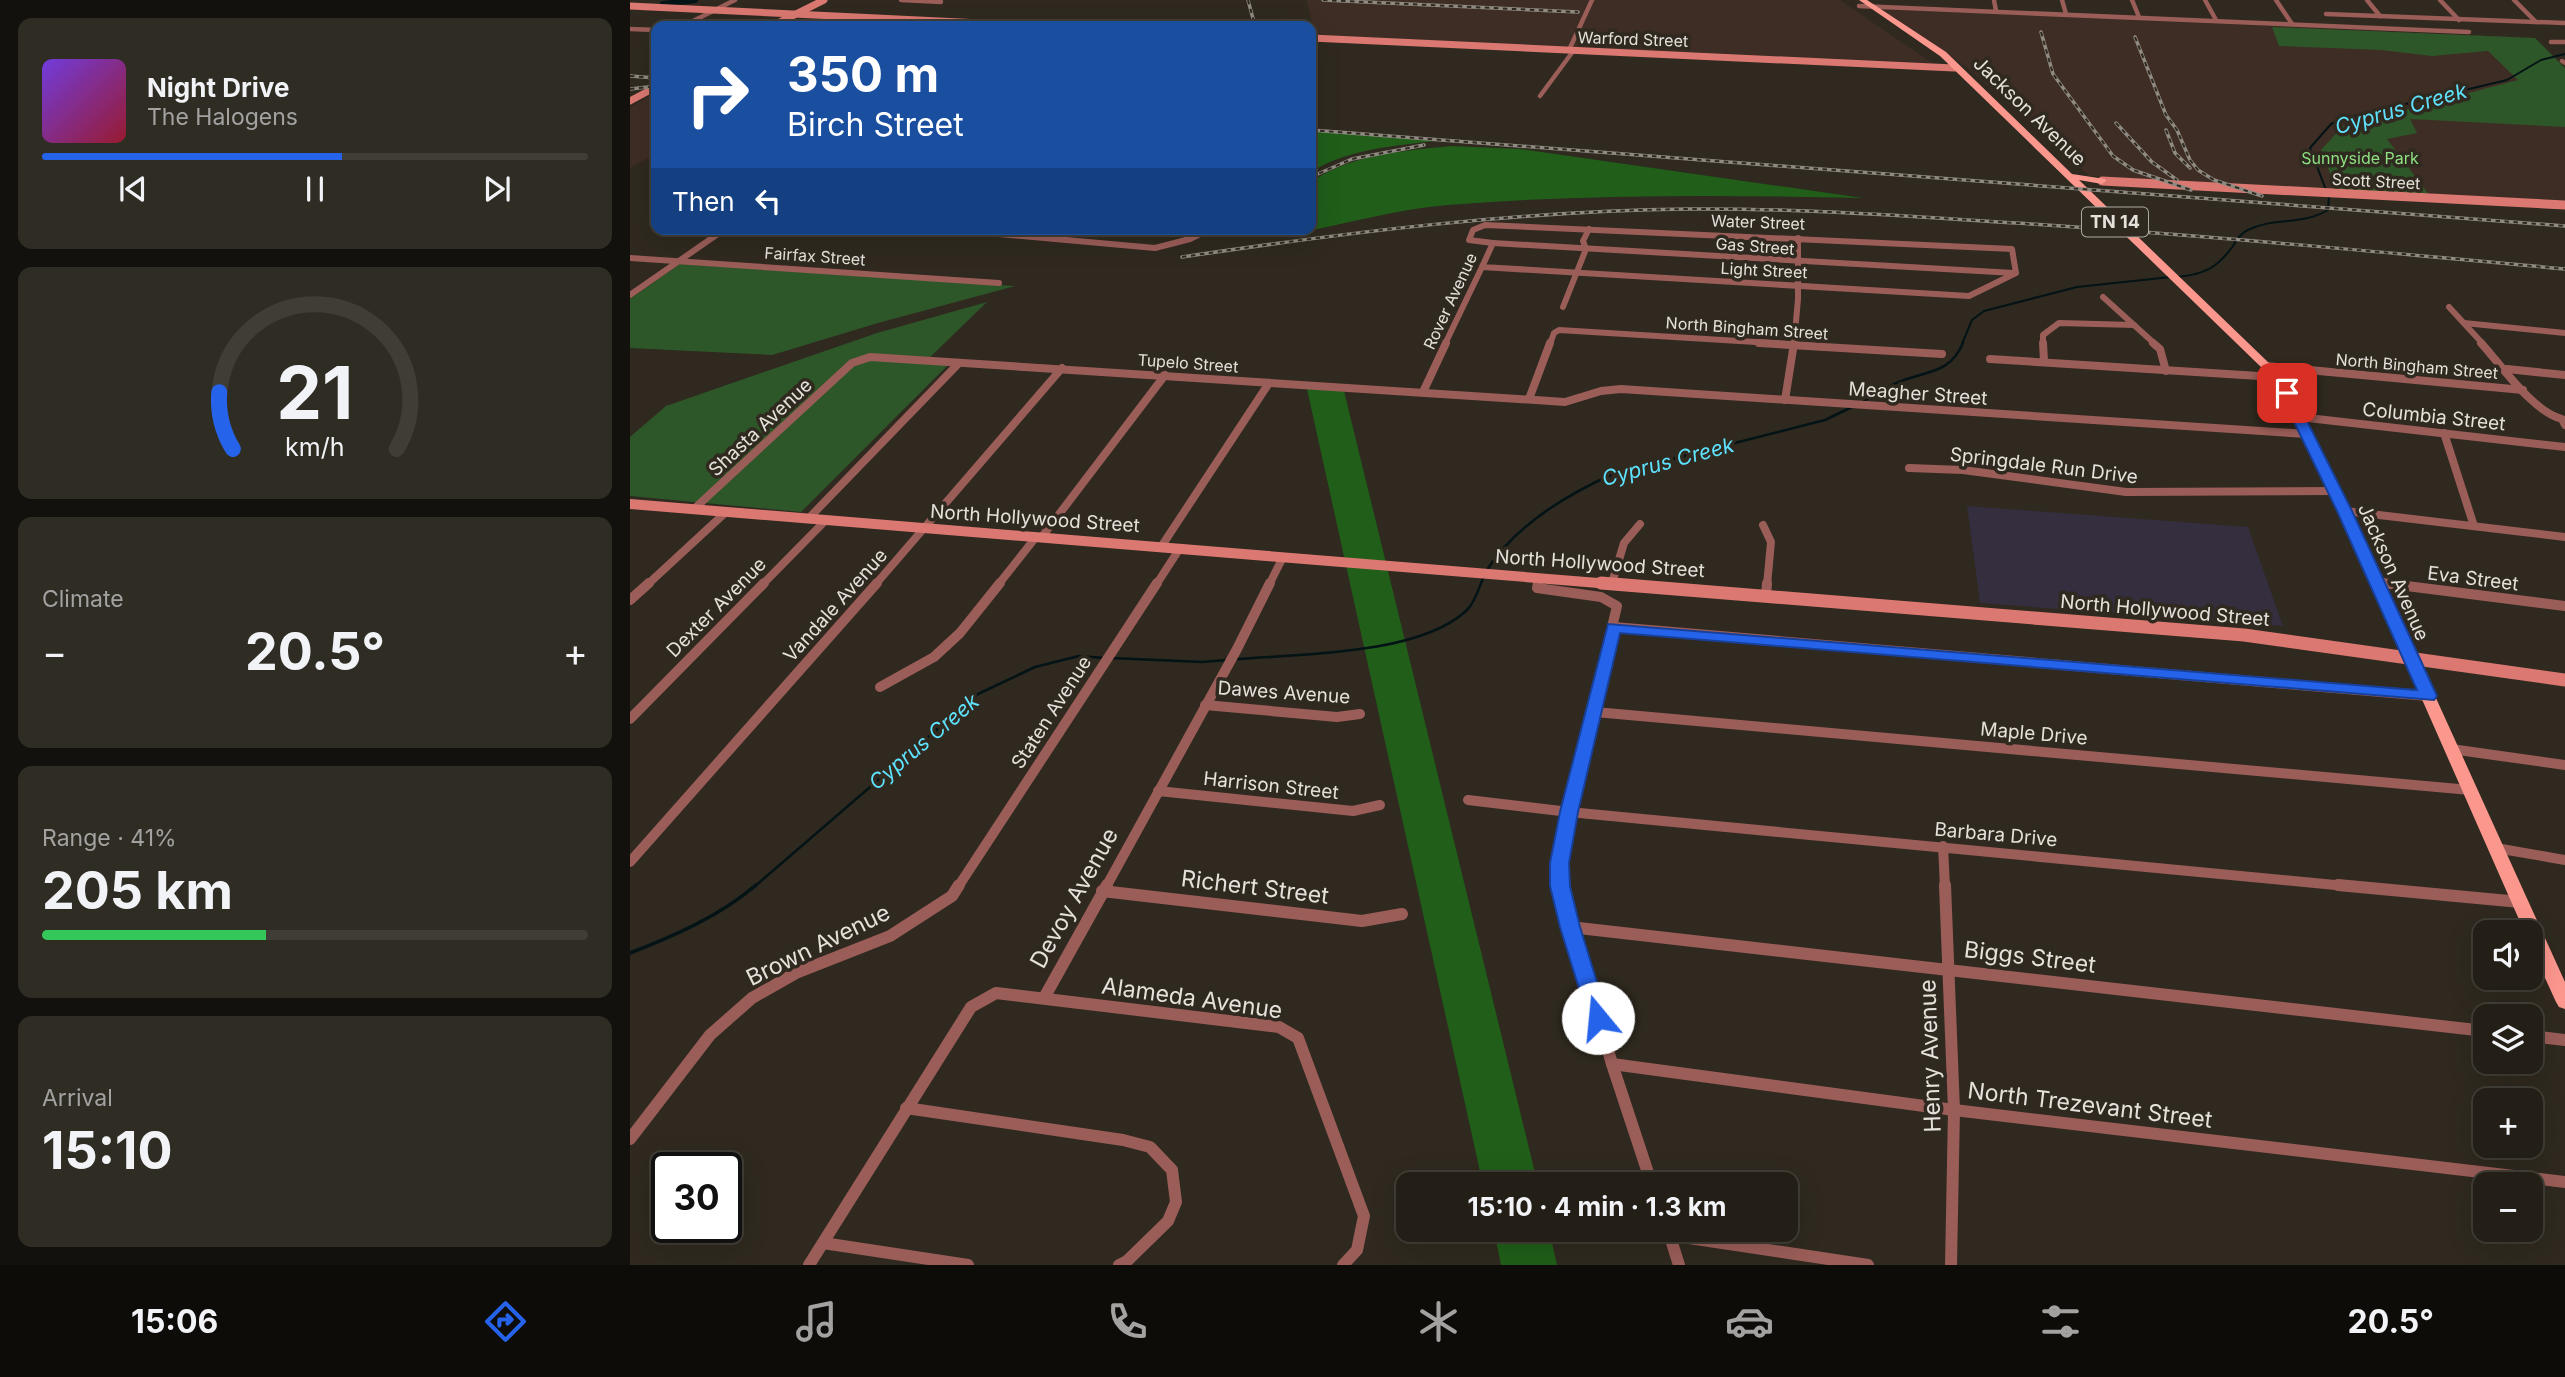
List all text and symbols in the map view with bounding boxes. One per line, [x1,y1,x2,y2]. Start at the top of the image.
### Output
street label: Warford Street [1577,27,1689,51]
text: 350 m [787,45,939,104]
icon: right [672,49,763,140]
street label: Jackson Avenue [1969,52,2091,171]
text: Night Drive [147,72,289,103]
water label: Cyprus Creek [2332,78,2470,139]
text: The Halogens [147,103,298,131]
text: Birch Street [787,105,964,144]
park label: Sunnyside Park [2301,148,2419,168]
street label: Scott Street [2331,169,2421,193]
icon: previous [114,170,152,208]
icon: pause [296,170,334,208]
icon: next [478,170,516,208]
icon: left [749,182,787,220]
text: Then [672,186,735,217]
road number: TN 14 [2082,208,2148,236]
street label: Water Street [1711,210,1805,234]
street label: Gas Street [1715,233,1795,259]
street label: Fairfax Street [764,242,866,270]
street label: Rover Avenue [1419,250,1481,352]
street label: Light Street [1720,258,1808,282]
street label: North Bingham Street [1665,312,1829,344]
text: 21 [276,349,354,438]
street label: North Bingham Street [2335,349,2499,383]
street label: Tupelo Street [1137,350,1239,376]
pin [2257,363,2317,423]
street label: Shasta Avenue [704,374,817,481]
icon: arrive [2268,374,2306,412]
street label: Meagher Street [1848,377,1988,410]
street label: Columbia Street [2361,398,2507,435]
text: km/h [285,432,345,462]
water label: Cyprus Creek [1599,432,1737,491]
street label: Springdale Run Drive [1949,443,2139,488]
street label: North Hollywood Street [929,500,1141,537]
street label: Jackson Avenue [2353,500,2434,644]
street label: Vandale Avenue [779,544,892,667]
street label: North Hollywood Street [1494,545,1706,582]
street label: Dexter Avenue [662,553,771,662]
street label: Eva Street [2426,561,2520,595]
text: Climate [42,585,124,613]
street label: North Hollywood Street [2059,590,2271,631]
text: 20.5° [245,620,385,683]
text: − [42,629,67,675]
text: + [563,629,588,675]
street label: Staten Avenue [1006,652,1096,773]
street label: Dawes Avenue [1217,676,1351,709]
water label: Cyprus Creek [864,688,984,795]
street label: Maple Drive [1979,717,2089,750]
street label: Harrison Street [1202,767,1340,804]
street label: Barbara Drive [1934,818,2058,851]
street label: Devoy Avenue [1024,823,1124,973]
text: Range · 41% [42,824,177,852]
text: 205 km [42,859,233,922]
street label: Richert Street [1180,864,1331,910]
street label: Brown Avenue [742,898,894,992]
map controls [2473,920,2543,1242]
button: sound [2473,920,2543,990]
street label: Biggs Street [1963,935,2098,979]
street label: Alameda Avenue [1100,971,1284,1025]
street label: Henry Avenue [1913,979,1947,1133]
position arrow [1561,981,1635,1055]
button: layers [2473,1004,2543,1074]
street label: North Trezevant Street [1966,1076,2214,1134]
text: Arrival [42,1084,113,1112]
button: + [2473,1088,2543,1158]
text: 15:10 [42,1119,173,1182]
speed limit sign: 30 [651,1152,742,1243]
button: − [2473,1172,2543,1242]
text: 15:10 · 4 min · 1.3 km [1468,1191,1727,1222]
icon: directions [481,1297,530,1346]
icon: music [792,1297,841,1346]
icon: phone [1103,1297,1152,1346]
icon: climate [1414,1297,1463,1346]
icon: car [1725,1297,1774,1346]
icon: filters [2036,1297,2085,1346]
text: 15:06 [131,1302,218,1341]
text: 20.5° [2348,1302,2434,1341]

